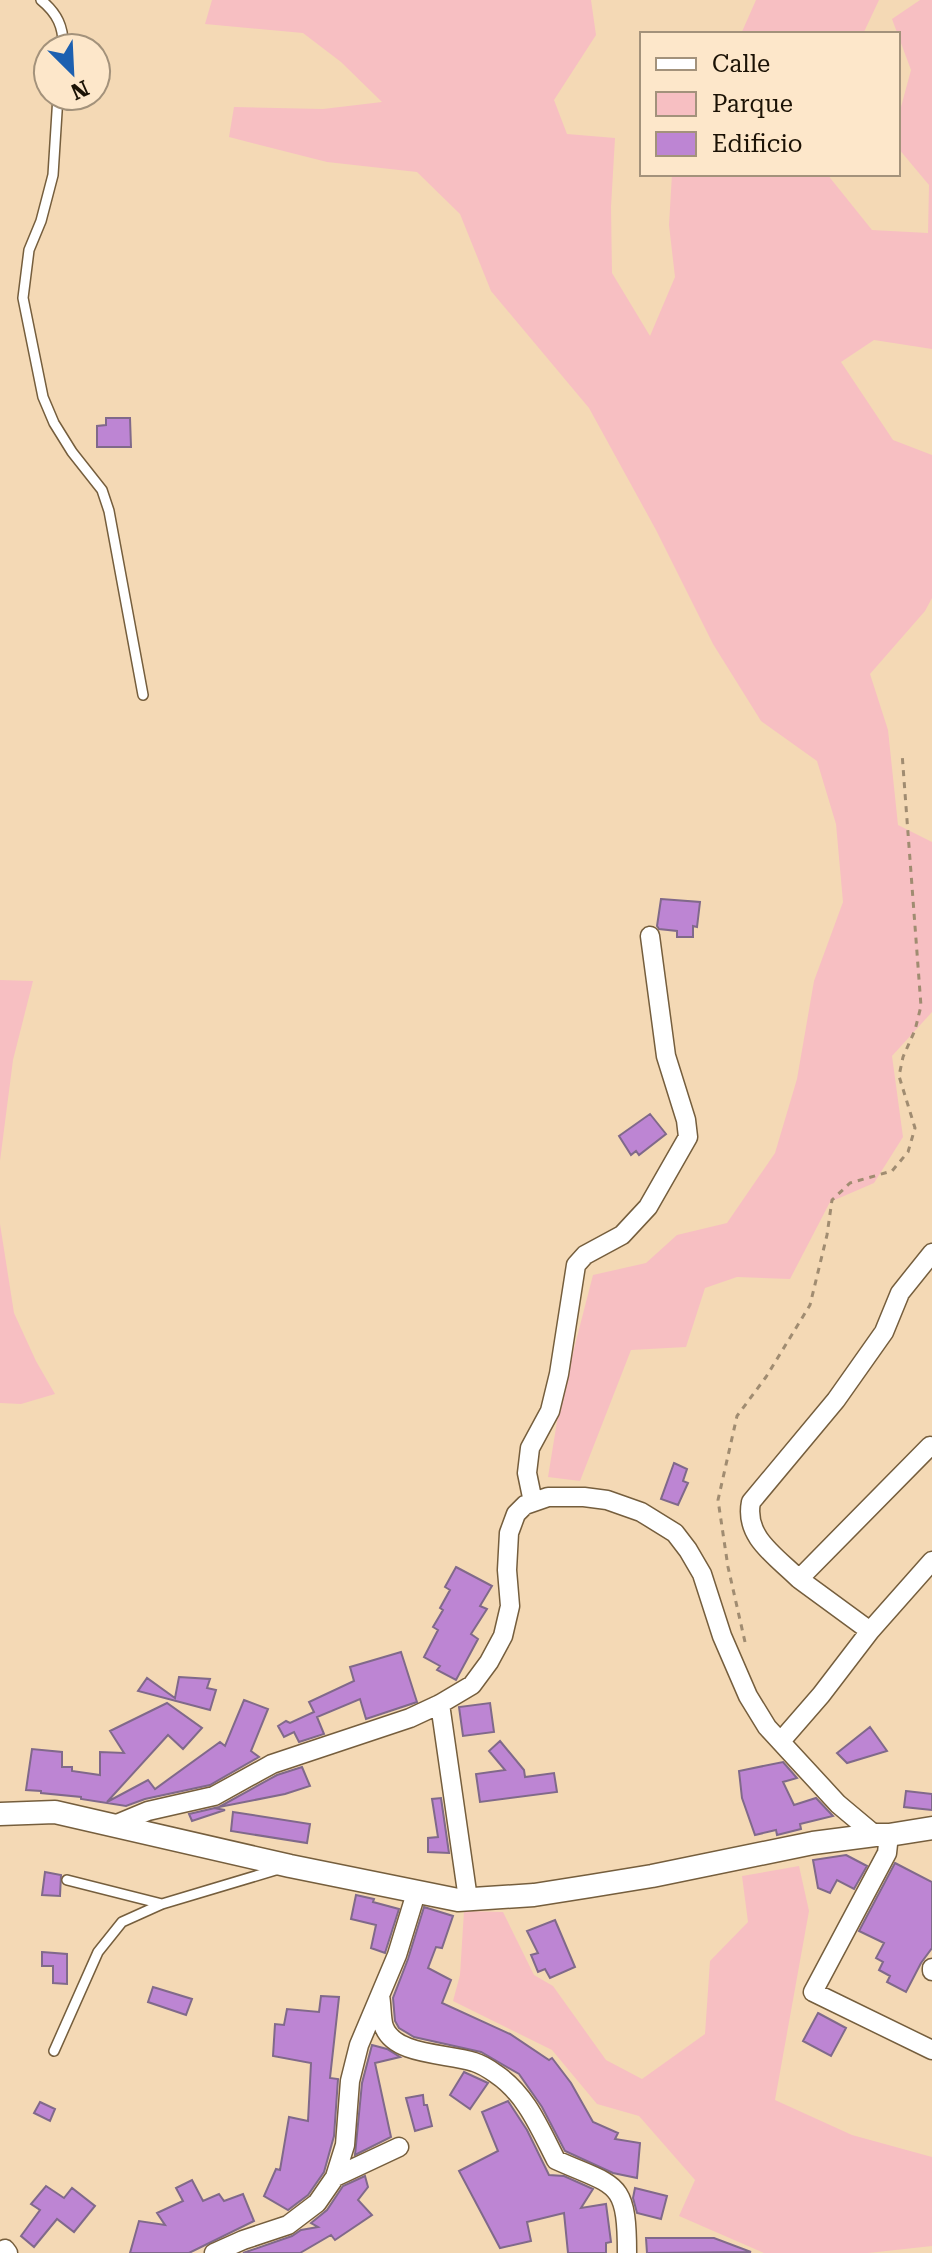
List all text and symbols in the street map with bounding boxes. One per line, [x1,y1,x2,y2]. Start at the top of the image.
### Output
north arrow [32,32,112,112]
legend [640,32,900,176]
text: Calle [712,50,770,78]
text: N [67,75,93,105]
text: Parque [712,90,793,118]
text: Edificio [712,130,803,158]

